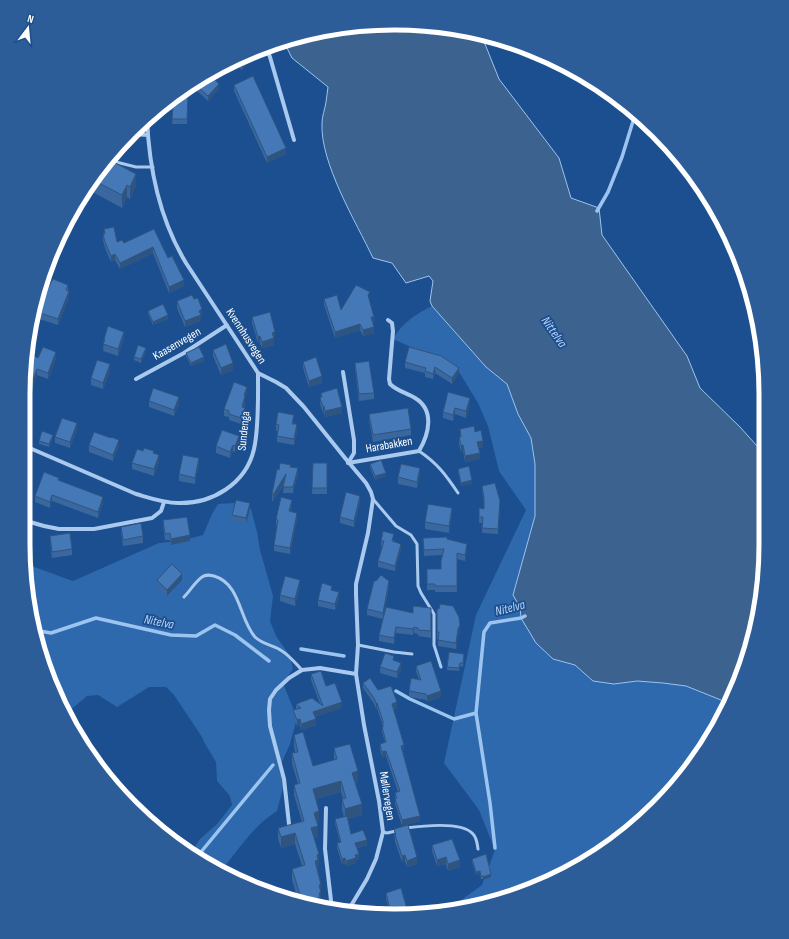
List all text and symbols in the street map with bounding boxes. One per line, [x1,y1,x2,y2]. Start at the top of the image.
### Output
north arrow [8,8,48,48]
text: N [26,12,35,26]
street label: Kvennhusvegen [222,305,270,367]
water label: Nittelva [538,313,571,351]
street label: Kaasenvegen [150,324,204,364]
street label: Sundenga [234,410,254,451]
street label: Harabakken [364,434,414,456]
water label: Nitelva [493,596,527,619]
water label: Nitelva [143,611,176,633]
street label: Møllervegen [376,771,398,821]

